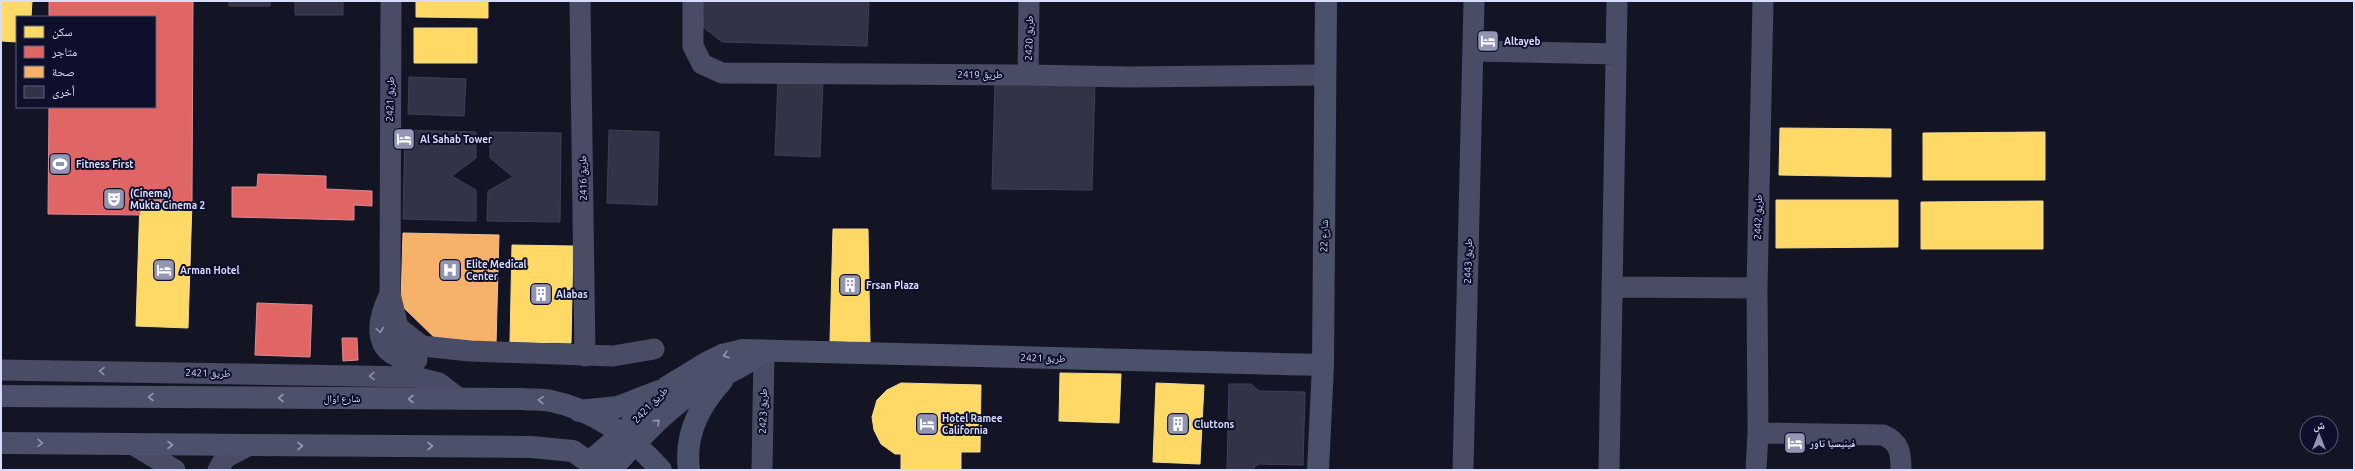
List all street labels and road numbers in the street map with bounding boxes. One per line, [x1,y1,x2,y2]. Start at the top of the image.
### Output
street label: طريق 2420 [1023,15,1036,61]
street label: طريق 2419 [957,69,1003,81]
street label: طريق 2421 [384,76,397,122]
street label: طريق 2416 [577,155,590,201]
street label: طريق 2442 [1752,194,1765,240]
street label: شارع 22 [1318,219,1331,252]
street label: طريق 2443 [1462,238,1475,284]
street label: طريق 2421 [1020,352,1066,365]
street label: طريق 2421 [185,367,231,380]
street label: طريق 2421 [630,385,671,426]
street label: طريق 2423 [757,388,770,434]
street label: شارع اوال [324,393,361,405]

